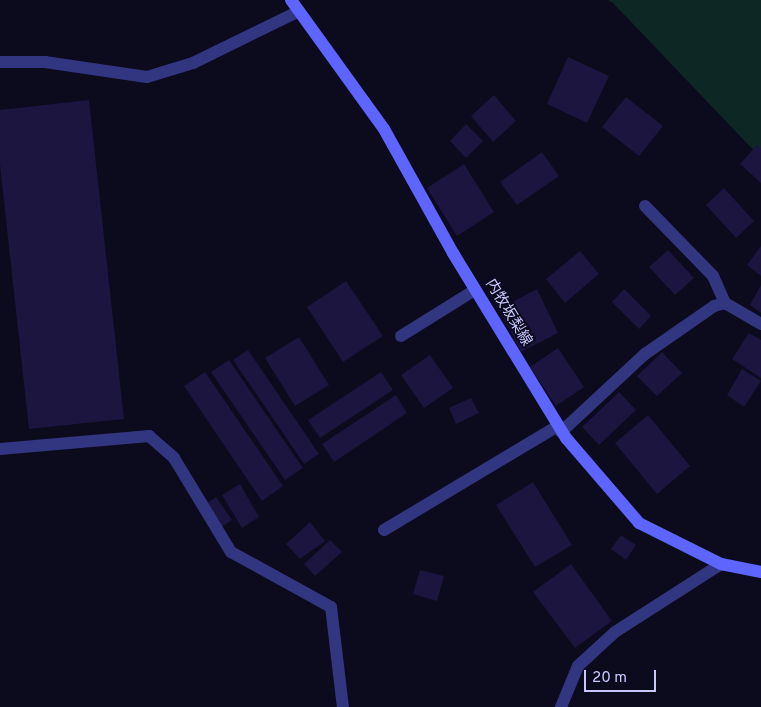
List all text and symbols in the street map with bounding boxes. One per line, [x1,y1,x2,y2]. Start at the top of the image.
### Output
street label: 内牧坂梨線 [481,276,535,350]
scale bar [586,660,658,692]
text: 20 m [592,669,627,688]

